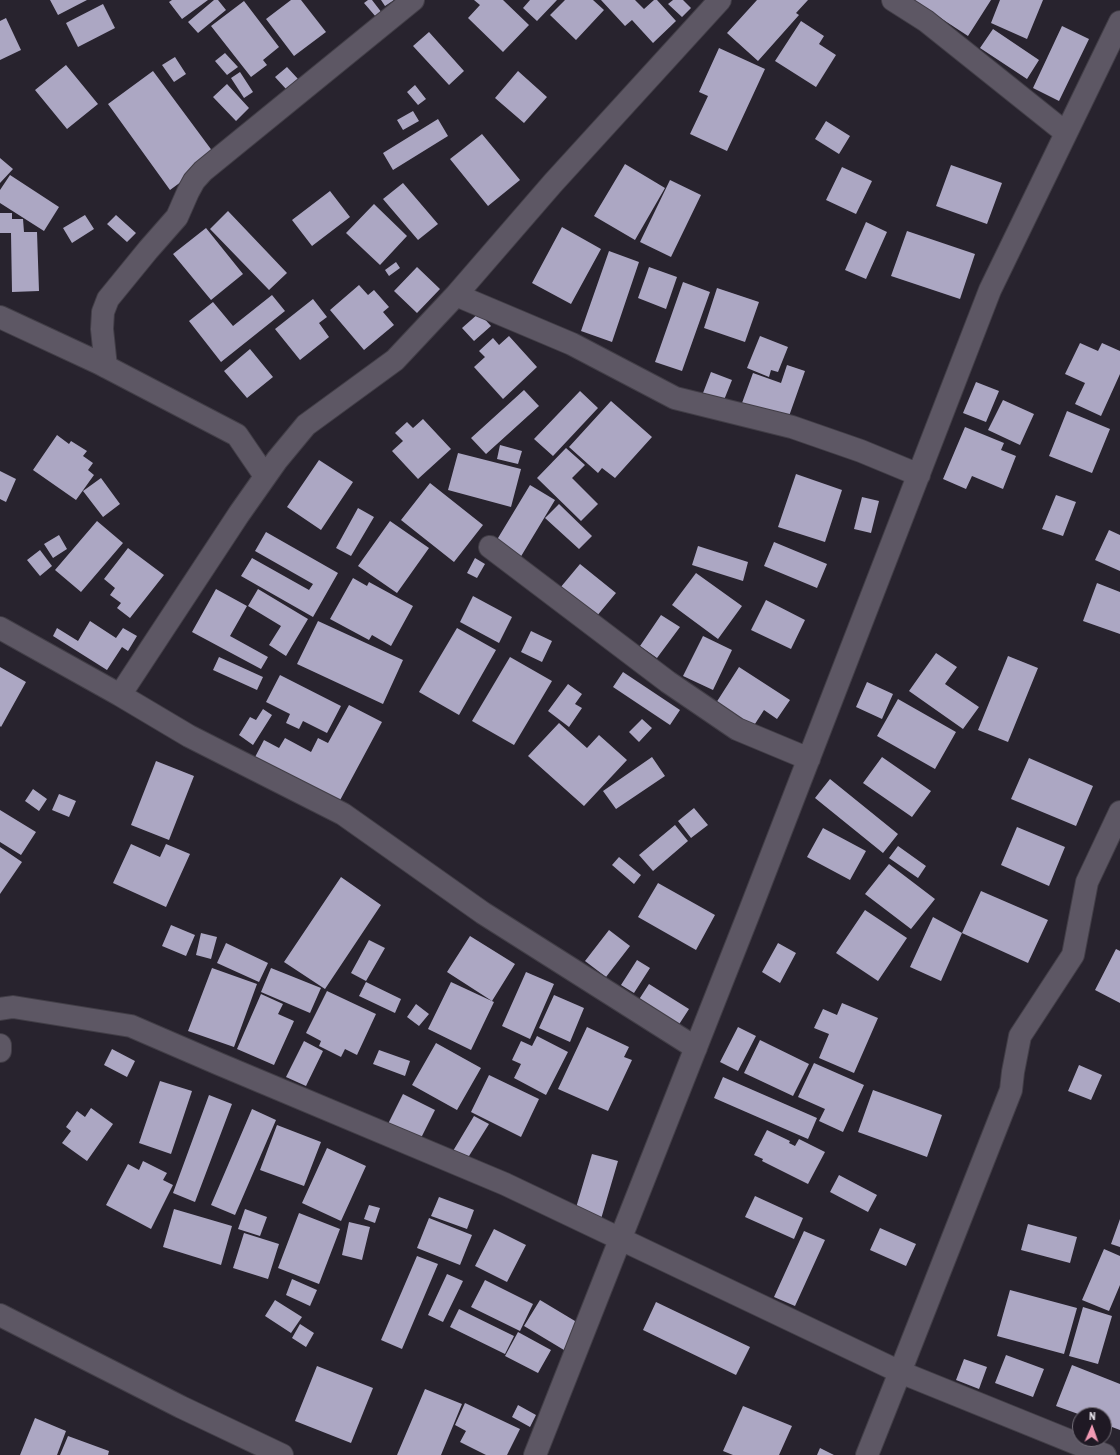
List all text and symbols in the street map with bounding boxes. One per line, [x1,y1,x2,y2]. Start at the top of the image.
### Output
north arrow [1072,1407,1112,1447]
text: N [1089,1409,1096,1423]

